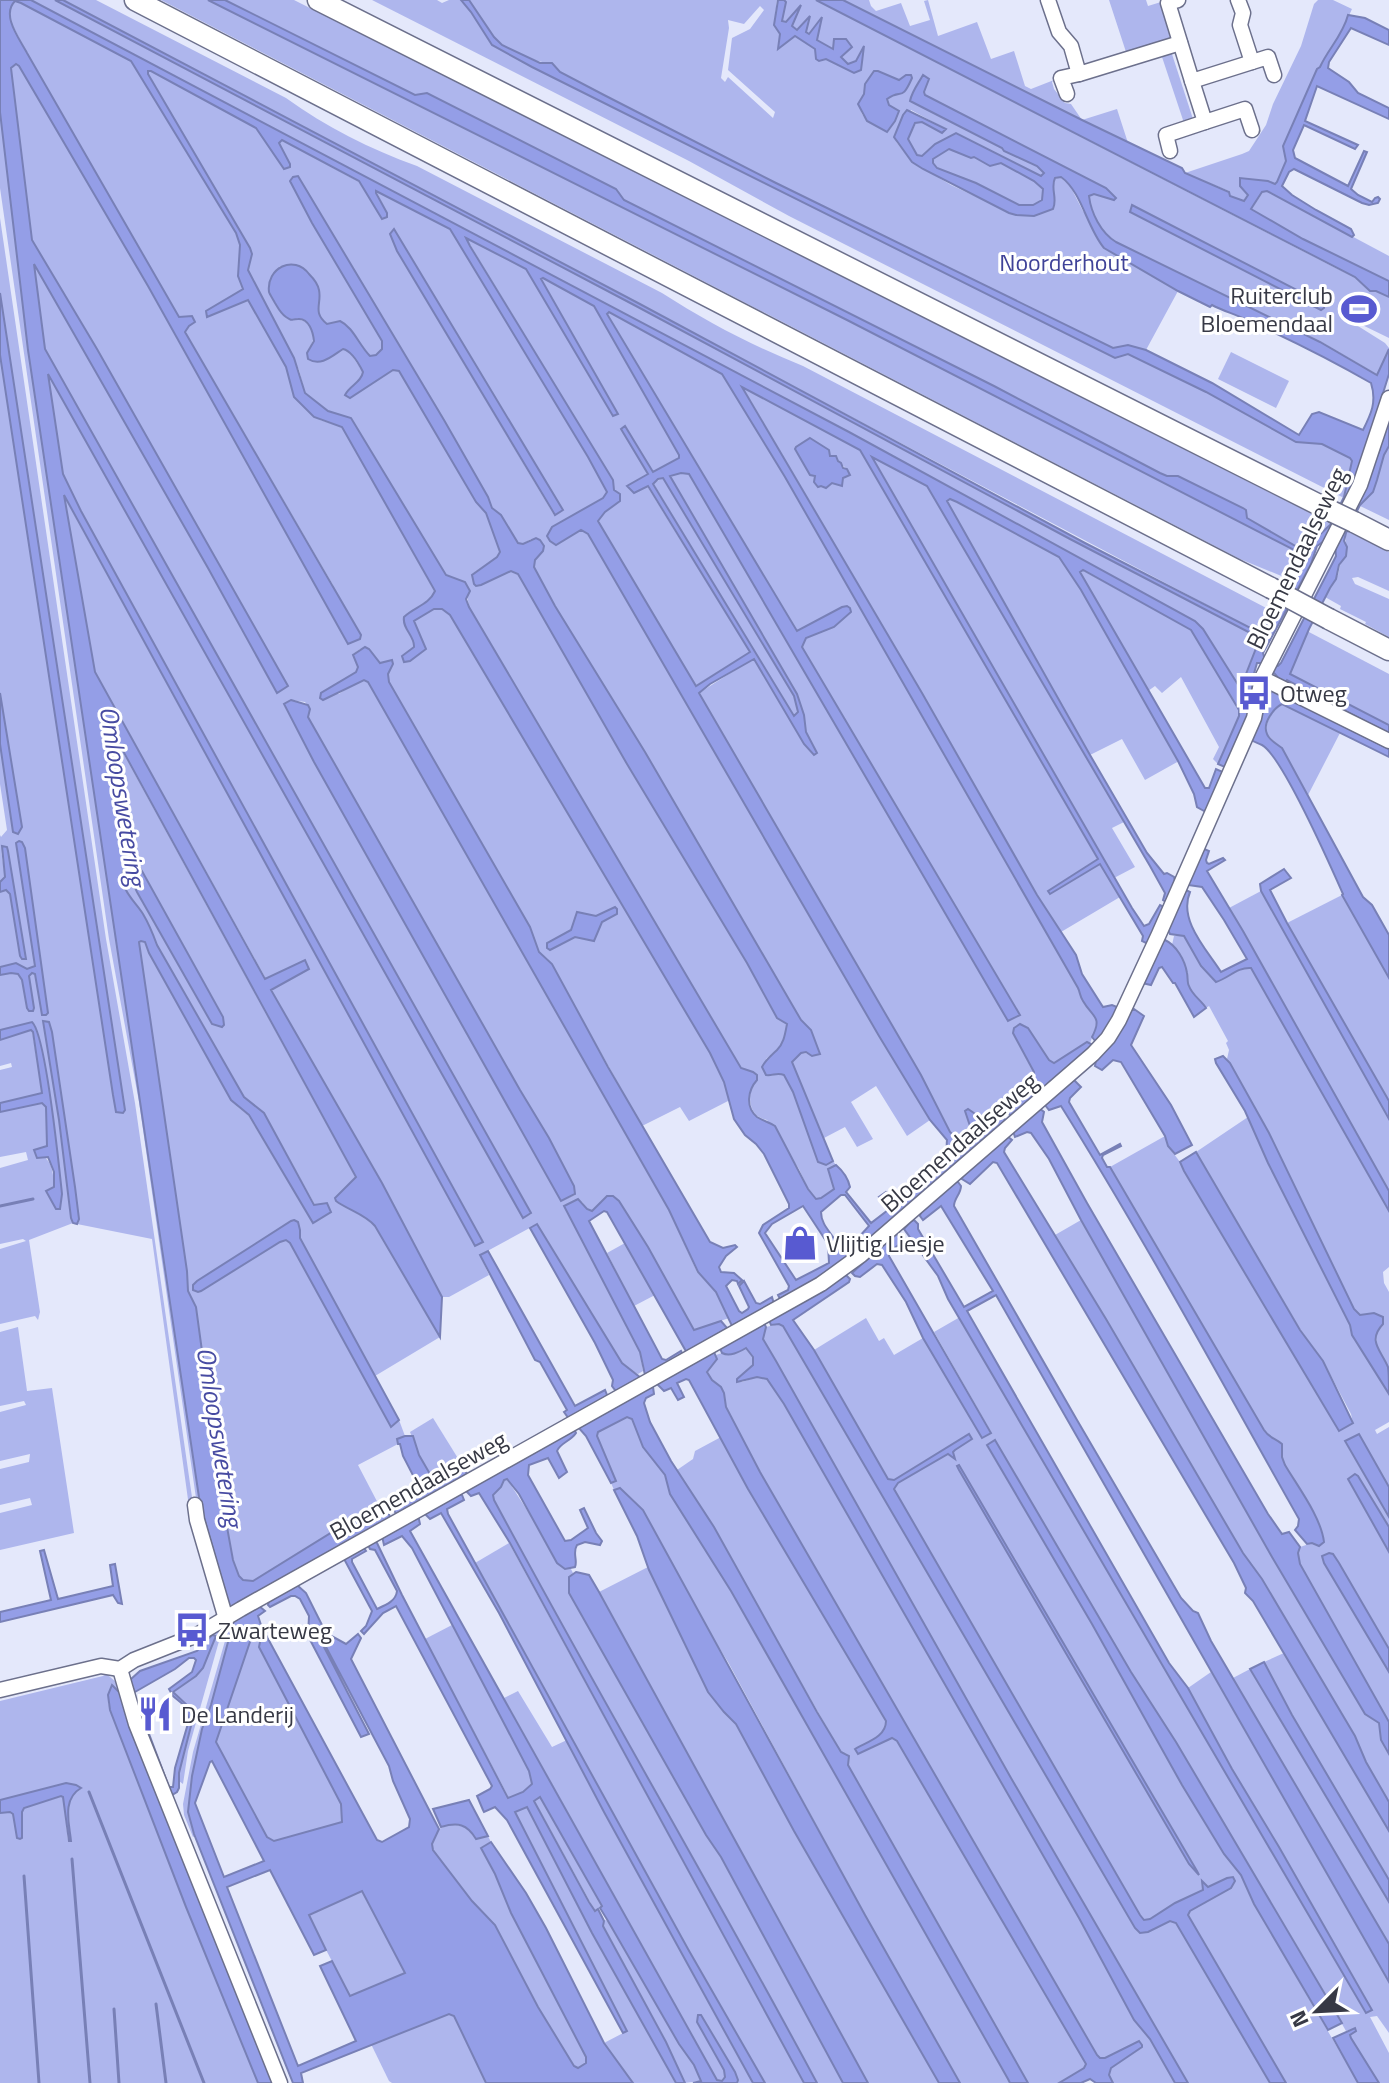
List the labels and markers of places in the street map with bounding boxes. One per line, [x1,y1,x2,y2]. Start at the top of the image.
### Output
place label: Ruiterclub Bloemendaal [1201,277,1333,341]
sports icon: Ruiterclub Bloemendaal [1340,290,1378,328]
bus stop icon: Otweg [1235,674,1273,712]
place label: Otweg [1280,675,1347,711]
shop icon: Vlijtig Liesje [781,1224,819,1262]
place label: Vlijtig Liesje [826,1225,945,1261]
bus stop icon: Zwarteweg [173,1611,211,1649]
place label: Zwarteweg [218,1612,332,1648]
restaurant icon: De Landerij [136,1695,174,1733]
place label: De Landerij [181,1696,294,1732]

